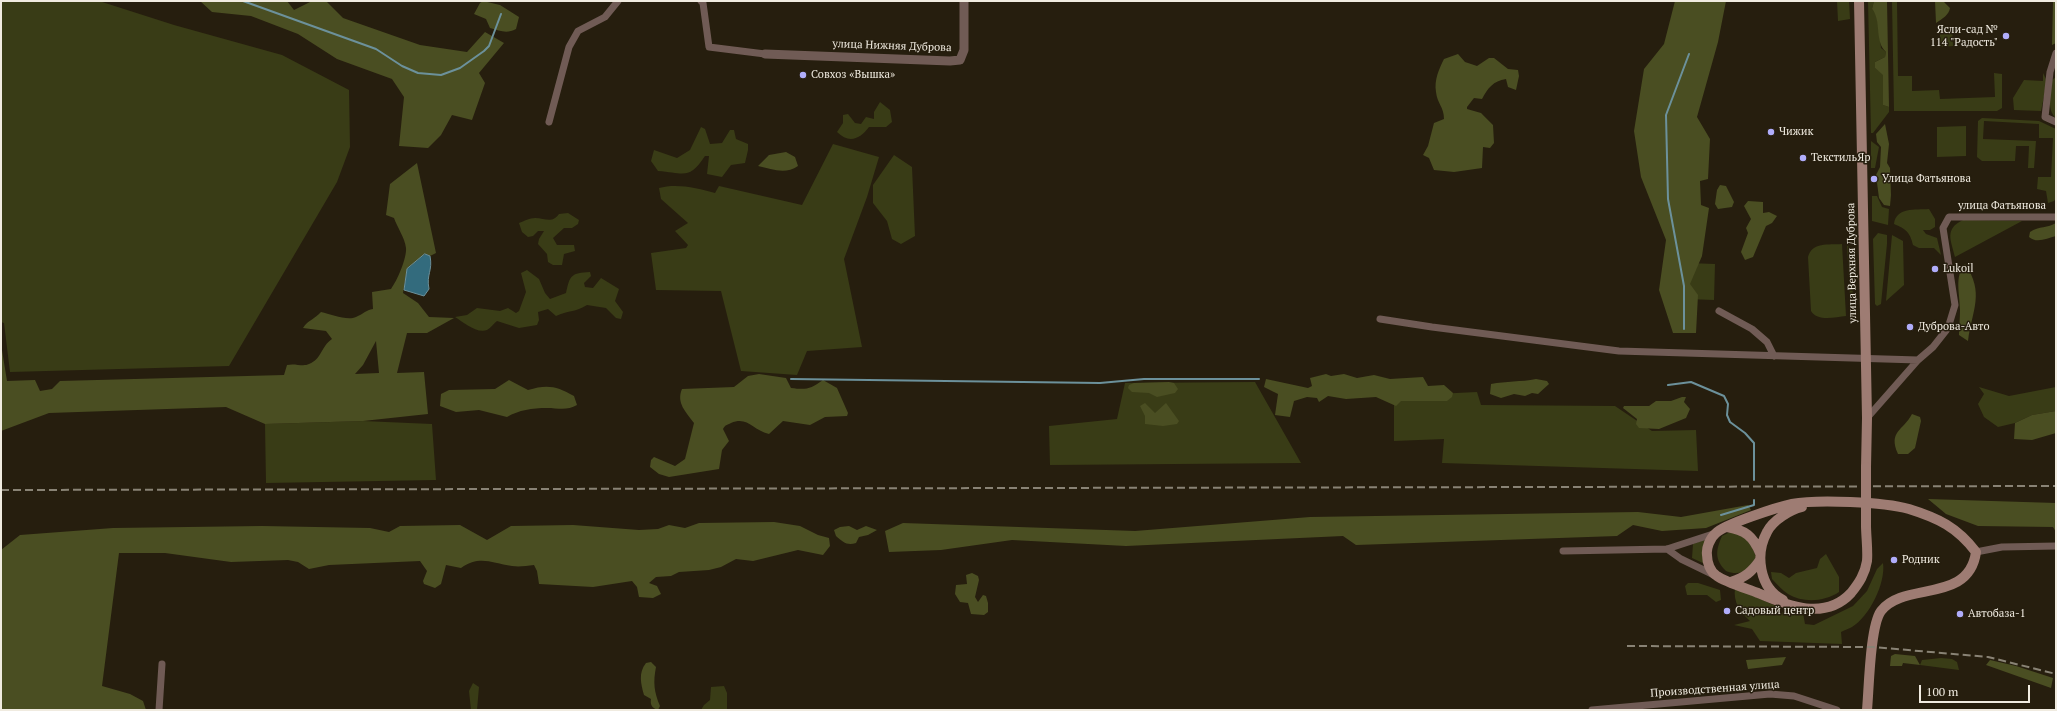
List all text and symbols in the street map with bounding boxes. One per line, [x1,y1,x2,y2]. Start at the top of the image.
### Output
place label: Ясли-сад № 114 "Радость" [1930,23,1998,49]
marker: Ясли-сад № 114 "Радость" [2001,31,2011,41]
street label: улица Нижняя Дуброва [832,37,952,55]
place label: Совхоз «Вышка» [811,68,895,82]
marker: Совхоз «Вышка» [798,70,808,80]
place label: Чижик [1779,125,1813,139]
marker: Чижик [1766,127,1776,137]
place label: ТекстильЯр [1811,151,1870,165]
marker: ТекстильЯр [1798,153,1808,163]
place label: Улица Фатьянова [1882,172,1971,186]
marker: Улица Фатьянова [1869,174,1879,184]
street label: улица Фатьянова [1958,199,2046,213]
street label: улица Верхняя Дуброва [1844,203,1860,323]
place label: Lukoil [1943,262,1974,276]
marker: Lukoil [1930,264,1940,274]
place label: Дуброва-Авто [1918,320,1990,334]
marker: Дуброва-Авто [1905,322,1915,332]
place label: Родник [1902,553,1940,567]
marker: Родник [1889,555,1899,565]
place label: Садовый центр [1735,604,1814,618]
marker: Садовый центр [1722,606,1732,616]
place label: Автобаза-1 [1968,607,2026,621]
marker: Автобаза-1 [1955,609,1965,619]
scale bar [1921,677,2032,703]
street label: Производственная улица [1650,678,1780,700]
text: 100 m [1926,684,1958,699]

